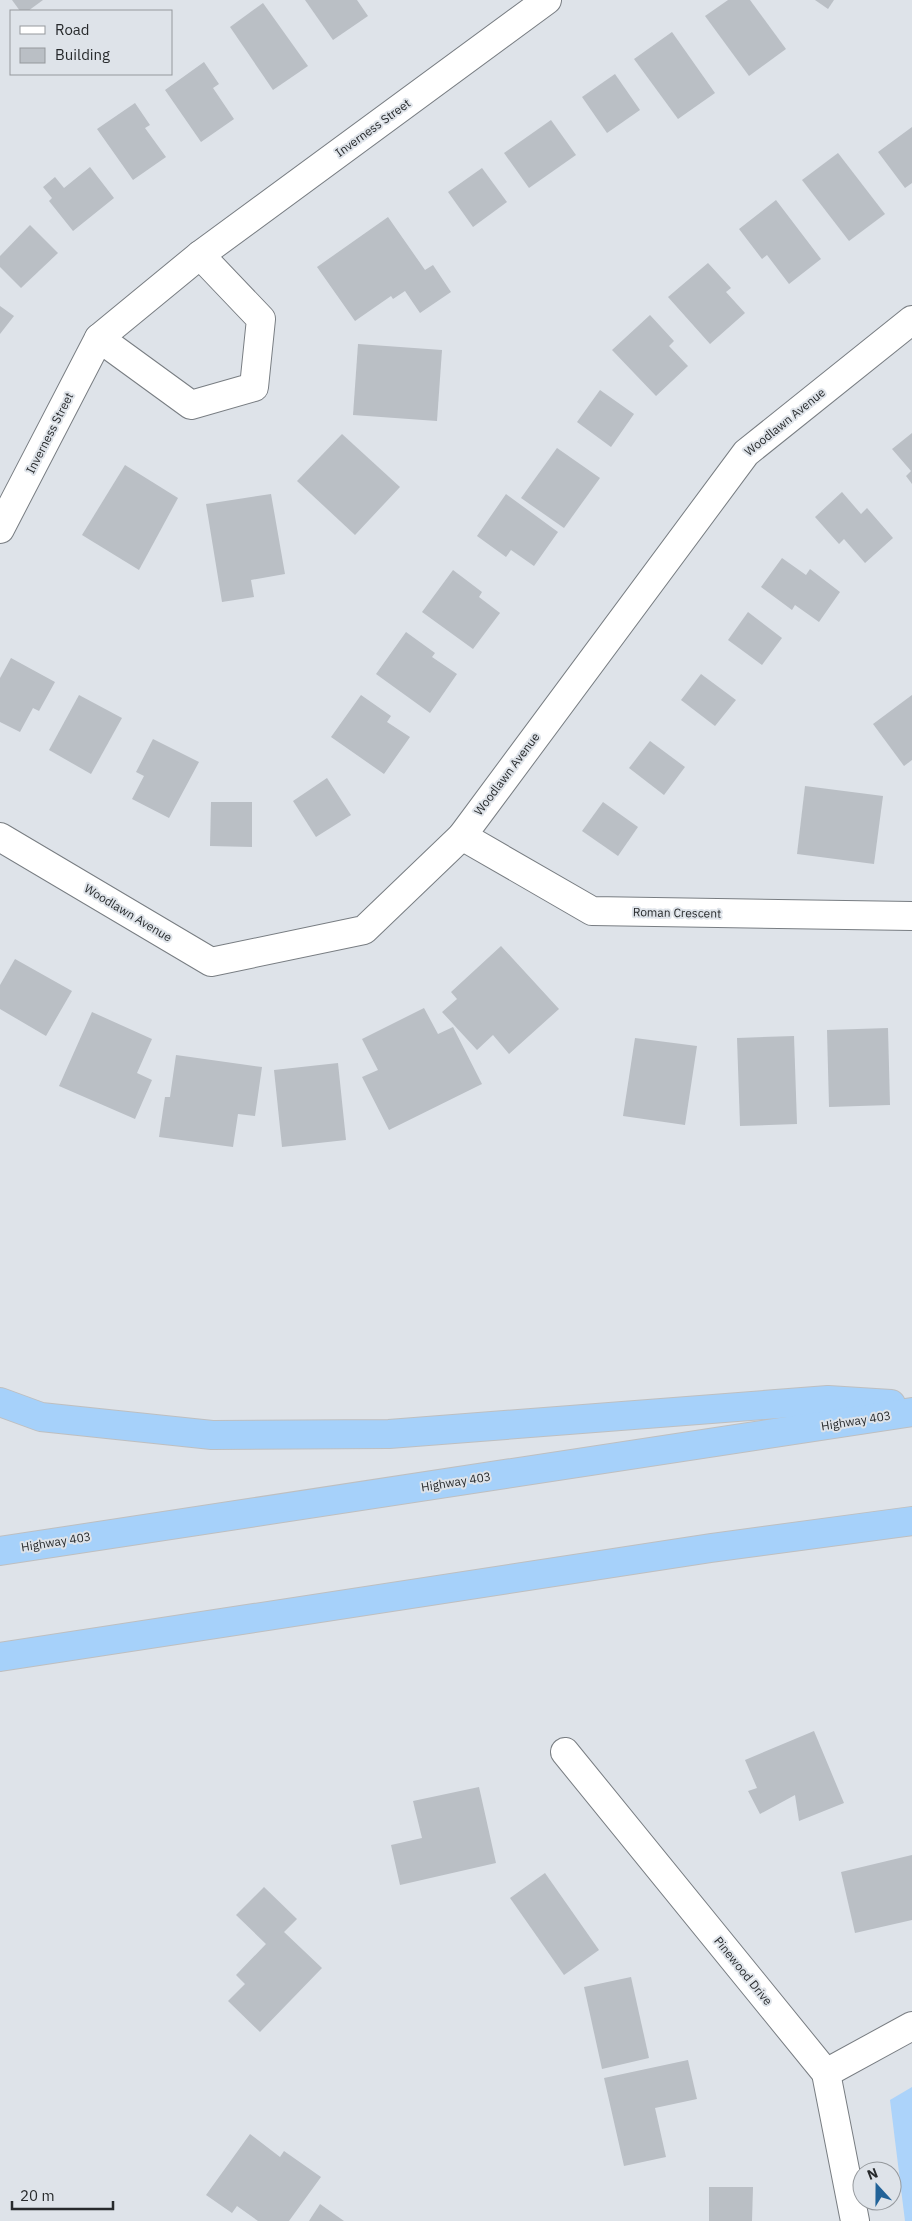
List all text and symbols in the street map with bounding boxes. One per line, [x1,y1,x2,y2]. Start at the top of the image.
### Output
legend [10,10,172,75]
text: Road [55,20,90,39]
text: Building [55,45,110,64]
street label: Inverness Street [332,95,413,160]
street label: Woodlawn Avenue [741,384,828,459]
street label: Inverness Street [23,390,76,476]
street label: Woodlawn Avenue [471,729,543,818]
street label: Woodlawn Avenue [82,881,175,945]
street label: Roman Crescent [633,904,721,921]
street label: Highway 403 [820,1408,892,1433]
street label: Highway 403 [420,1469,492,1494]
street label: Highway 403 [20,1529,92,1554]
street label: Pinewood Drive [711,1933,776,2008]
north arrow [852,2161,902,2211]
text: N [864,2164,880,2184]
scale bar [12,2178,114,2210]
text: 20 m [20,2186,55,2205]

